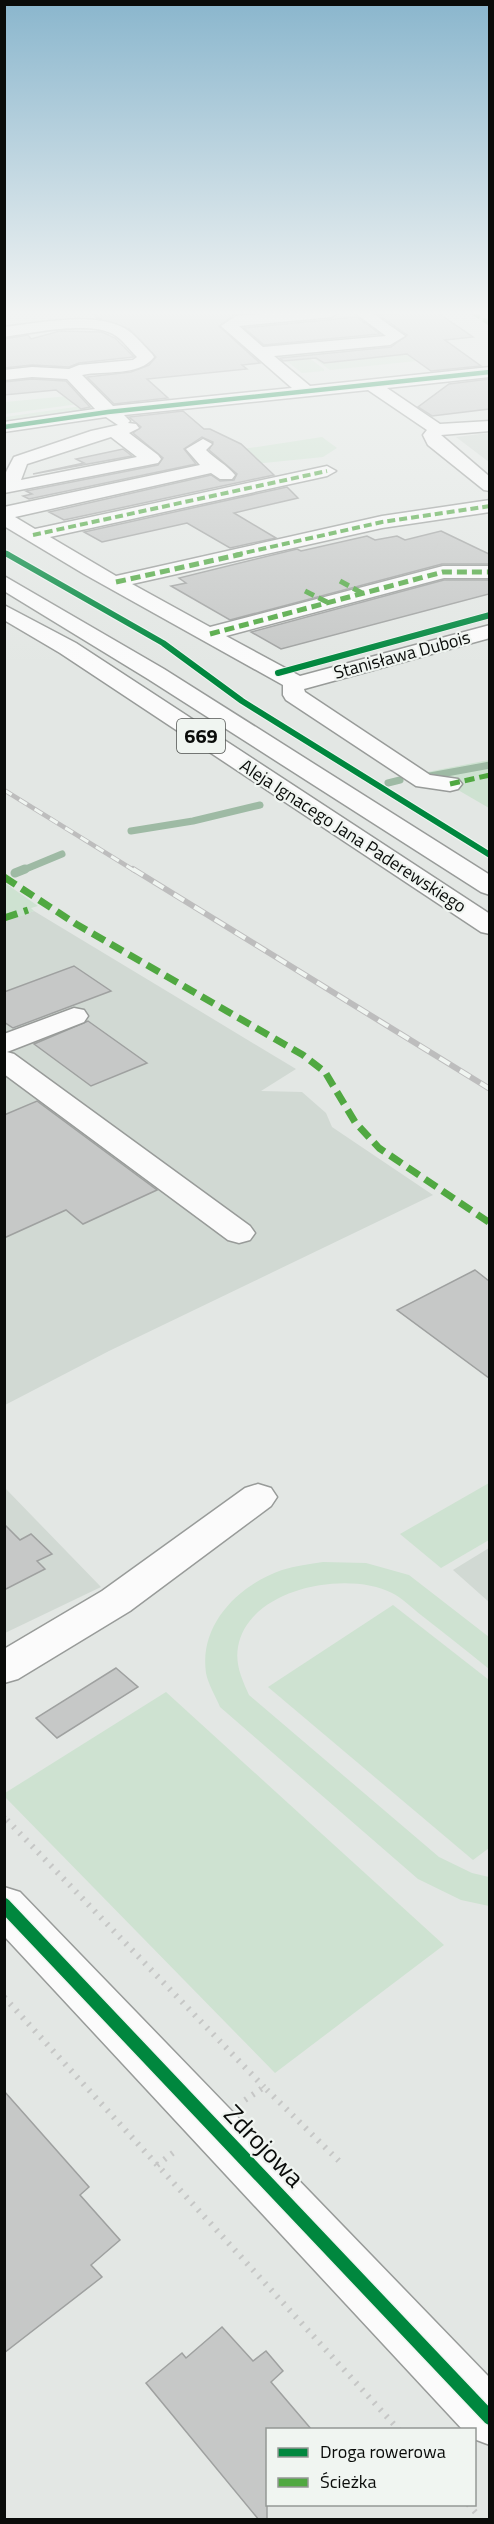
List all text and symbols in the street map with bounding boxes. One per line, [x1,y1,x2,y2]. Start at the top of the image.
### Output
street label: Stanisława Dubois [330,623,473,686]
road number: 669 [177,719,225,753]
street label: Aleja Ignacego Jana Paderewskiego [235,752,472,919]
street label: Zdrojowa [215,2095,314,2196]
legend [266,2428,476,2506]
text: Droga rowerowa [320,2438,446,2465]
text: Ścieżka [320,2468,376,2495]

